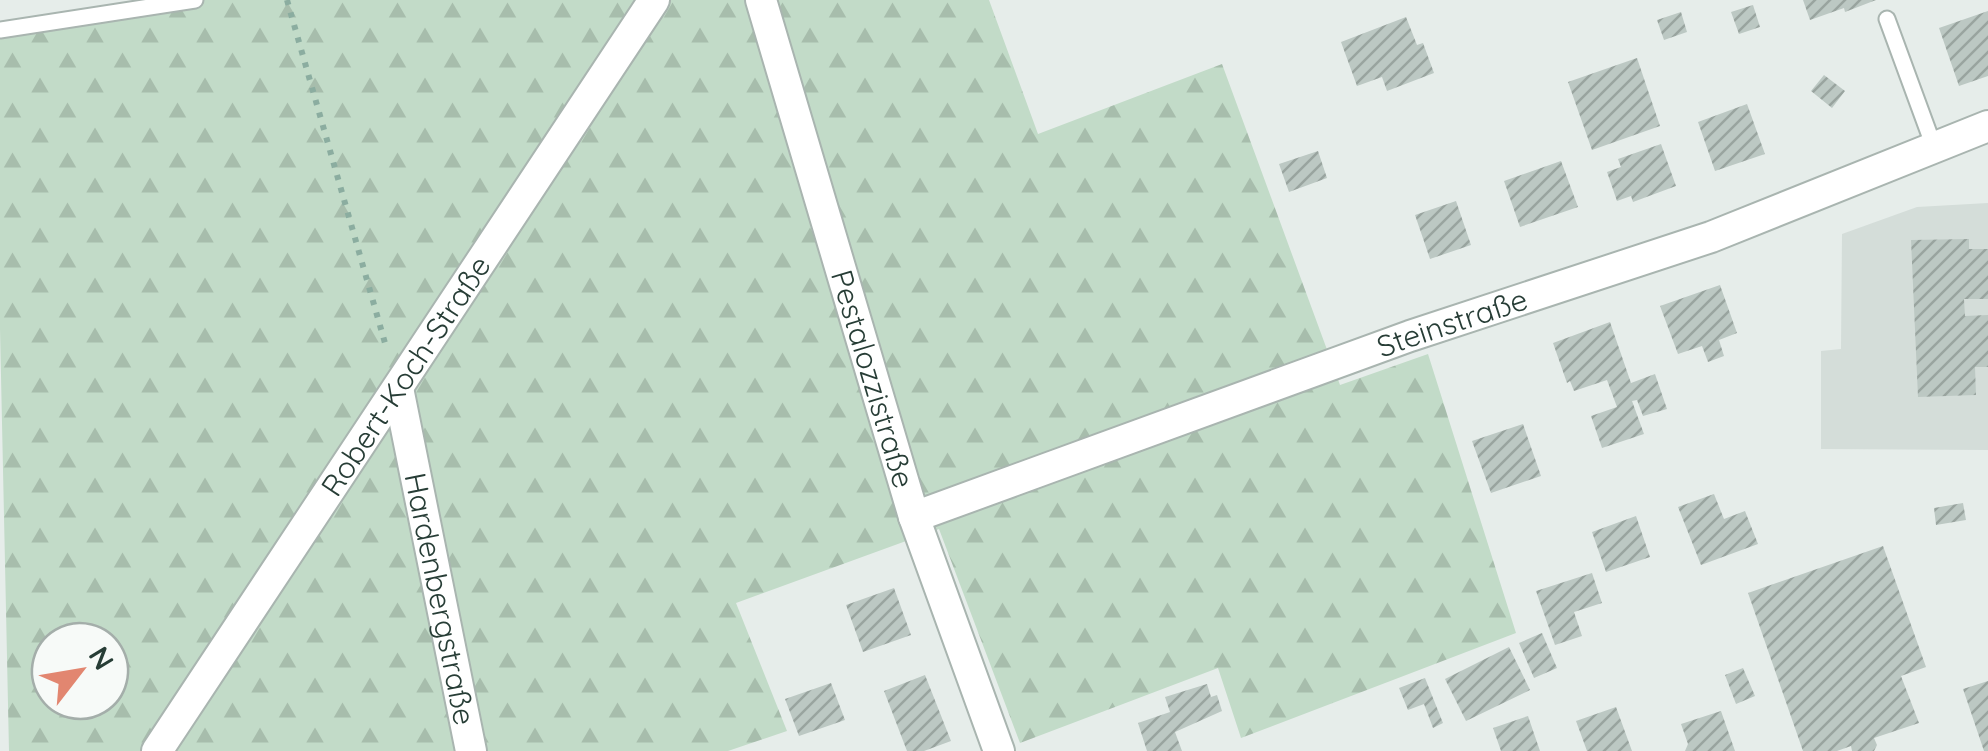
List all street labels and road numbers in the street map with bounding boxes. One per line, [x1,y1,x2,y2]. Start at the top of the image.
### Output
street label: Robert-Koch-Straße [312,248,499,503]
street label: Pestalozzistraße [823,265,923,492]
street label: Steinstraße [1371,280,1532,366]
street label: Hardenbergstraße [396,469,484,728]

